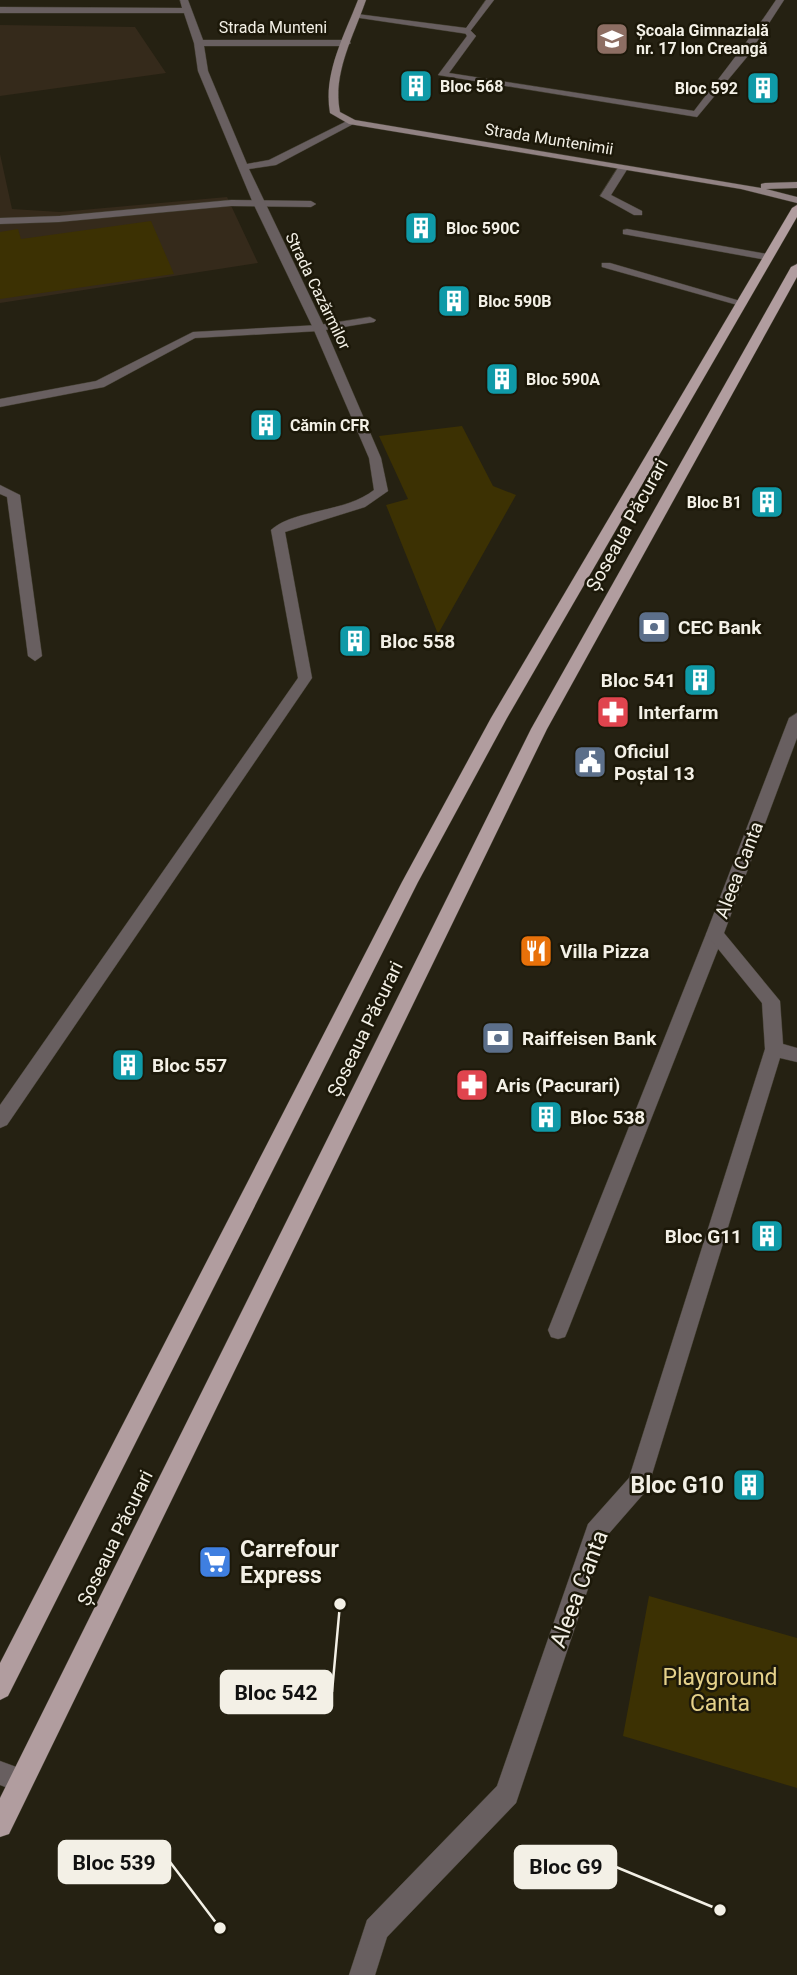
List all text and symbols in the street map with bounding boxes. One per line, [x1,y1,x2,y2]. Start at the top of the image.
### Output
street label: Strada Munteni [219,18,327,37]
school or university icon: Școala Gimnazială nr. 17 Ion Creangă [593,20,631,58]
place label: Școala Gimnazială nr. 17 Ion Creangă [636,21,769,58]
building icon: Bloc 568 [397,67,435,105]
building icon: Bloc 592 [744,69,782,107]
place label: Bloc 568 [440,77,503,96]
place label: Bloc 592 [675,79,738,98]
street label: Strada Muntenimii [483,119,615,159]
building icon: Bloc 590C [402,209,440,247]
place label: Bloc 590C [446,219,520,238]
street label: Strada Cazărmilor [281,229,355,353]
building icon: Bloc 590B [435,282,473,320]
place label: Bloc 590B [478,292,552,311]
building icon: Bloc 590A [483,360,521,398]
place label: Bloc 590A [526,370,600,389]
building icon: Cămin CFR [247,406,285,444]
place label: Cămin CFR [290,416,370,435]
street label: Șoseaua Păcurari [581,455,673,595]
building icon: Bloc B1 [748,483,786,521]
place label: Bloc B1 [687,493,742,512]
bank icon: CEC Bank [635,608,673,646]
place label: CEC Bank [678,616,762,639]
building icon: Bloc 558 [336,622,374,660]
place label: Bloc 558 [380,630,455,653]
building icon: Bloc 541 [681,661,719,699]
place label: Bloc 541 [601,669,676,692]
pharmacy icon: Interfarm [594,693,632,731]
place label: Interfarm [638,701,718,724]
place label: Oficiul Poștal 13 [614,740,695,785]
public building icon: Oficiul Poștal 13 [571,743,609,781]
street label: Aleea Canta [710,818,768,922]
restaurant icon: Villa Pizza [517,932,555,970]
place label: Villa Pizza [560,940,649,963]
street label: Șoseaua Păcurari [322,957,408,1101]
bank icon: Raiffeisen Bank [479,1019,517,1057]
place label: Raiffeisen Bank [522,1027,657,1050]
building icon: Bloc 557 [109,1046,147,1084]
place label: Bloc 557 [152,1054,227,1077]
pharmacy icon: Aris (Pacurari) [453,1066,491,1104]
place label: Aris (Pacurari) [496,1074,620,1097]
building icon: Bloc 538 [527,1098,565,1136]
place label: Bloc 538 [570,1106,645,1129]
building icon: Bloc G11 [748,1217,786,1255]
place label: Bloc G11 [665,1225,742,1248]
street label: Șoseaua Păcurari [72,1466,158,1610]
building icon: Bloc G10 [730,1466,768,1504]
place label: Bloc G10 [630,1472,724,1499]
street label: Aleea Canta [544,1527,614,1651]
place label: Carrefour Express [240,1536,340,1589]
supermarket icon: Carrefour Express [196,1543,234,1581]
park label: Playground Canta [662,1664,778,1717]
callout: Bloc 542 [221,1671,332,1713]
text: Bloc 542 [234,1681,318,1705]
callout: Bloc 539 [59,1841,170,1883]
callout: Bloc G9 [515,1846,616,1888]
text: Bloc 539 [72,1851,156,1875]
text: Bloc G9 [529,1855,603,1879]

